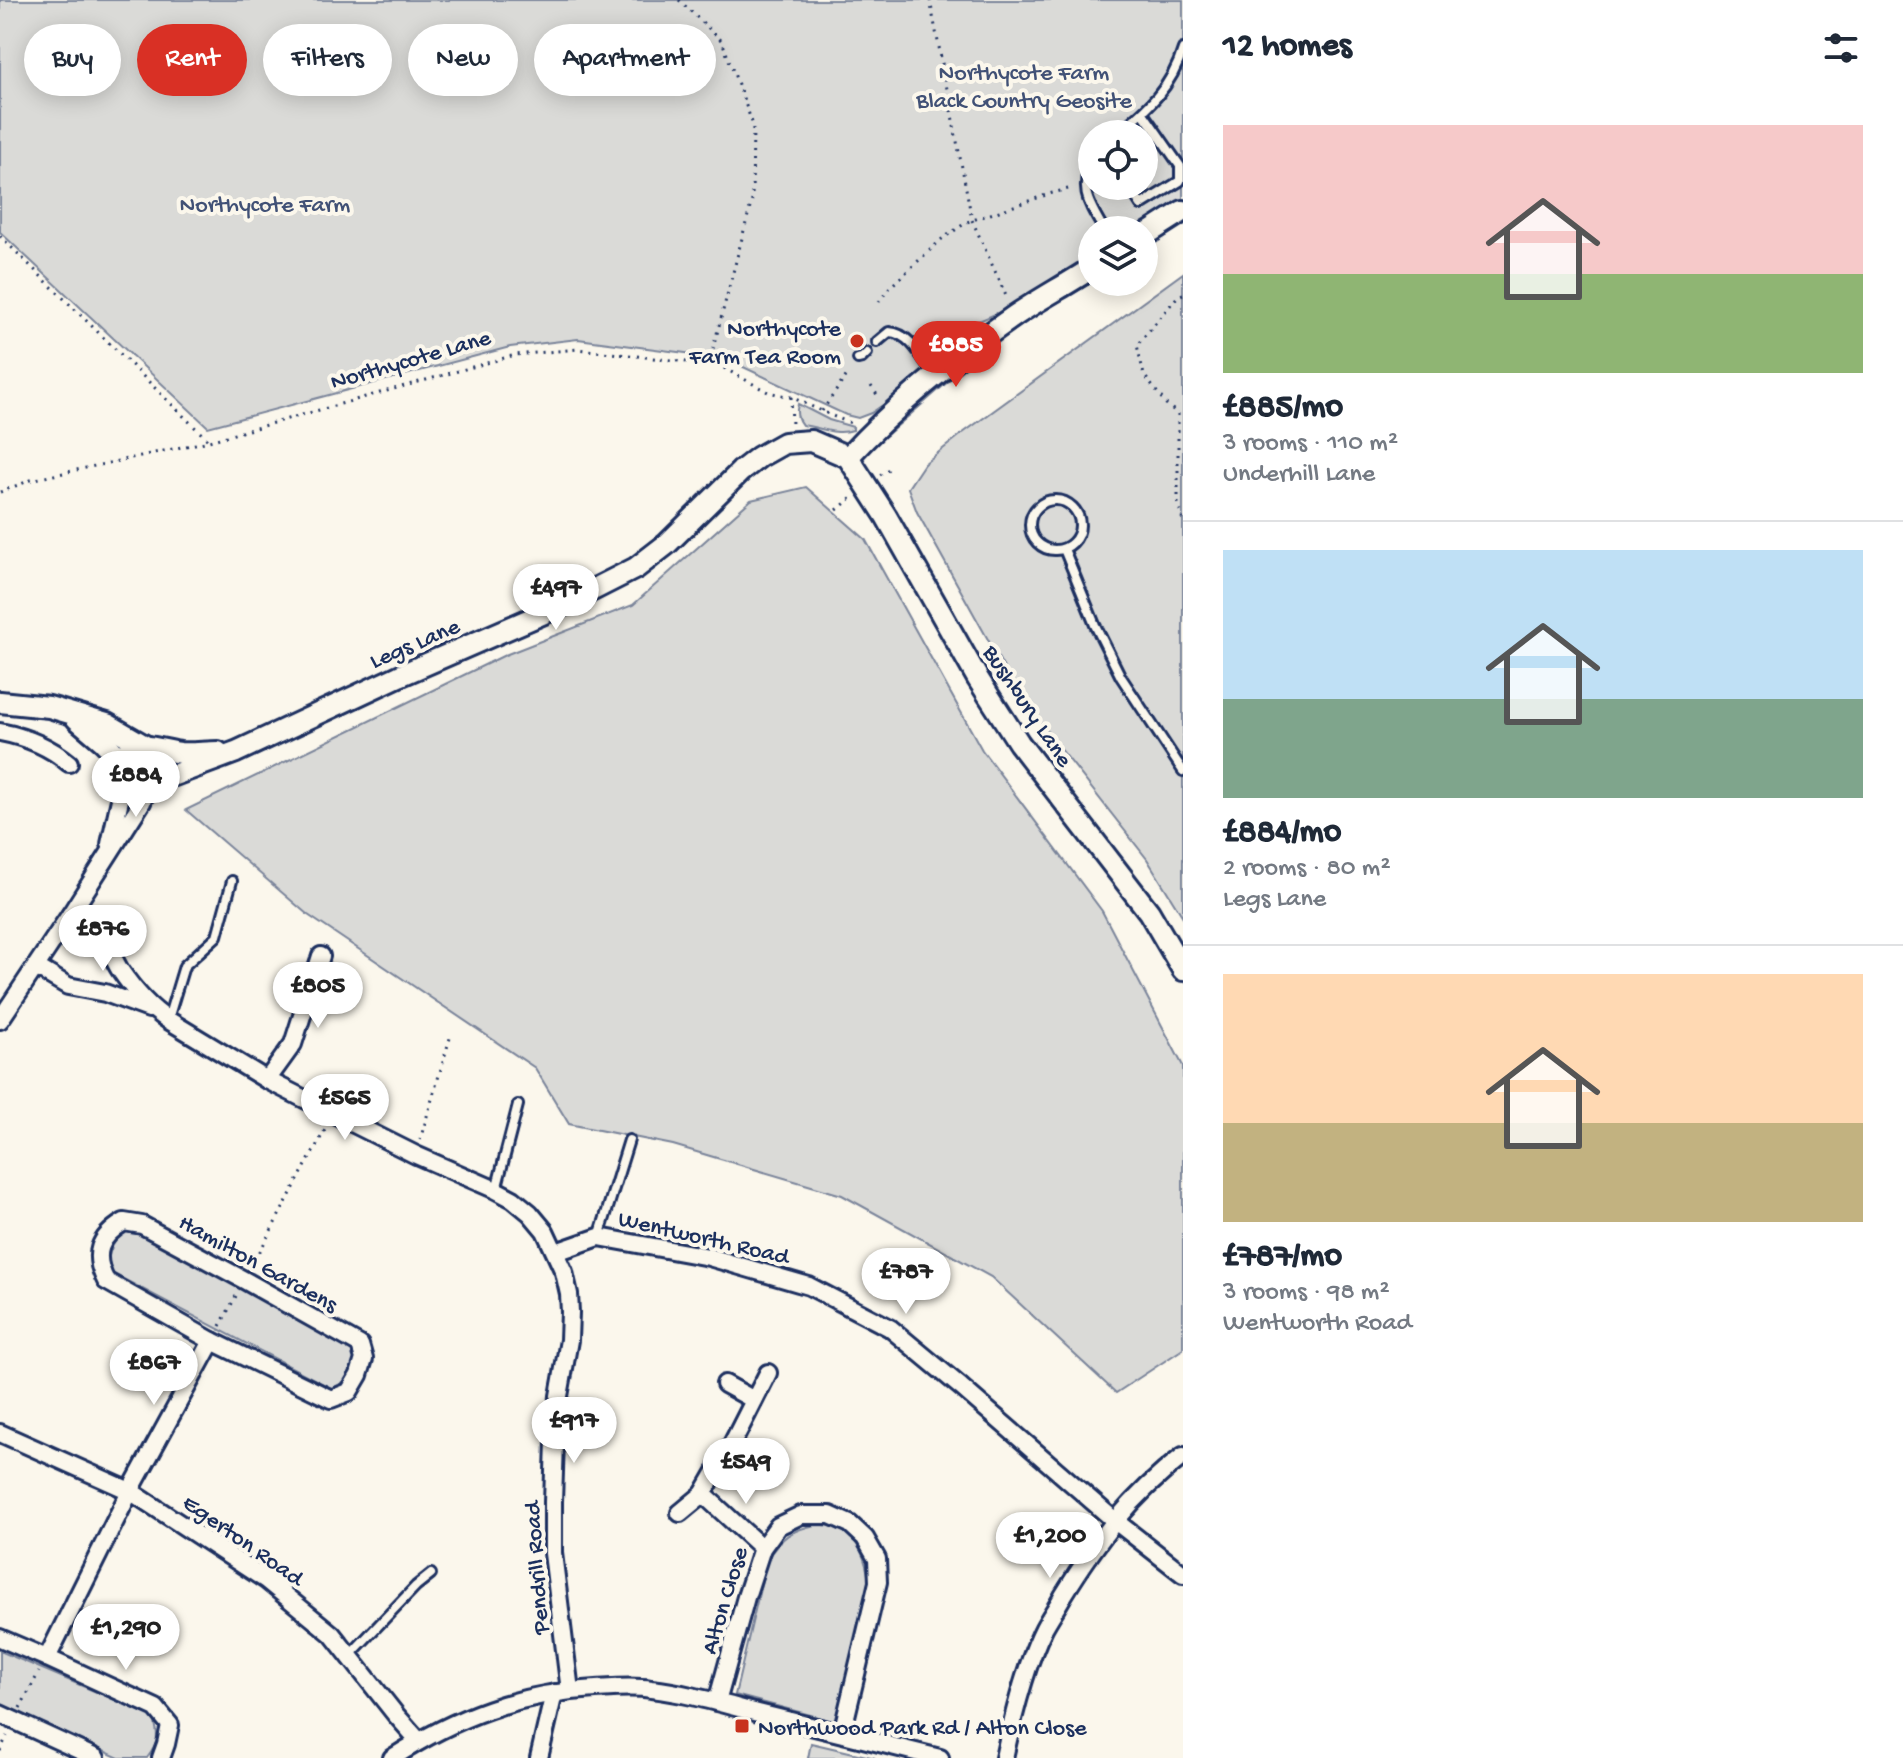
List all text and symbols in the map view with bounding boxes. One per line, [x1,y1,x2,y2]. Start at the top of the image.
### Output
chip: Buy [24,24,121,96]
chip: Rent [137,24,247,96]
chip: Filters [263,24,392,96]
chip: New [408,24,518,96]
chip: Apartment [534,24,716,96]
icon: filters [1819,26,1863,70]
text: 12 homes [1223,28,1352,68]
park label: Northycote Farm Black Country Geosite [915,60,1132,117]
map controls [1078,120,1158,296]
button: locate [1078,120,1158,200]
icon: home [1471,177,1615,321]
park label: Northycote Farm [180,192,350,221]
button: layers [1078,216,1158,296]
place label: Northycote Farm Tea Room [688,316,842,373]
pin: £885 [909,321,1003,389]
street label: Northycote Lane [327,324,495,398]
text: £885 [929,331,983,362]
marker: Northycote Farm Tea Room [848,332,866,350]
text: £885/mo [1223,389,1343,429]
text: 3 rooms · 110 m² [1223,429,1398,460]
text: Underhill Lane [1223,460,1375,491]
pin: £497 [509,564,603,632]
text: £497 [531,574,581,605]
icon: home [1471,602,1615,746]
street label: Legs Lane [366,613,465,677]
street label: Bushbury Lane [974,640,1078,774]
pin: £884 [89,751,183,819]
text: £884 [110,761,162,792]
text: £884/mo [1223,814,1341,854]
text: 2 rooms · 80 m² [1223,854,1391,885]
text: Legs Lane [1223,885,1326,916]
pin: £876 [56,905,150,973]
text: £876 [77,915,129,946]
pin: £805 [271,962,365,1030]
text: £805 [291,972,345,1003]
icon: home [1471,1026,1615,1170]
pin: £565 [298,1074,392,1142]
text: £565 [319,1084,371,1115]
street label: Wentworth Road [615,1206,793,1274]
street label: Hamilton Gardens [173,1209,343,1321]
text: £787/mo [1223,1238,1342,1278]
pin: £787 [859,1248,953,1316]
text: £787 [880,1258,932,1289]
text: 3 rooms · 98 m² [1223,1278,1390,1309]
text: Wentworth Road [1223,1309,1412,1340]
pin: £867 [107,1339,201,1407]
text: £867 [128,1349,180,1380]
pin: £917 [527,1397,621,1465]
text: £917 [550,1407,598,1438]
pin: £549 [699,1438,793,1506]
text: £549 [721,1448,771,1479]
street label: Egerton Road [176,1489,310,1595]
street label: Pendrill Road [519,1498,558,1636]
pin: £1,200 [985,1512,1115,1580]
text: £1,200 [1014,1522,1086,1553]
street label: Alton Close [696,1543,757,1658]
pin: £1,290 [61,1604,191,1672]
text: £1,290 [91,1614,161,1645]
place label: Northwood Park Rd / Alton Close [758,1715,1087,1744]
marker: Northwood Park Rd / Alton Close [733,1717,751,1735]

